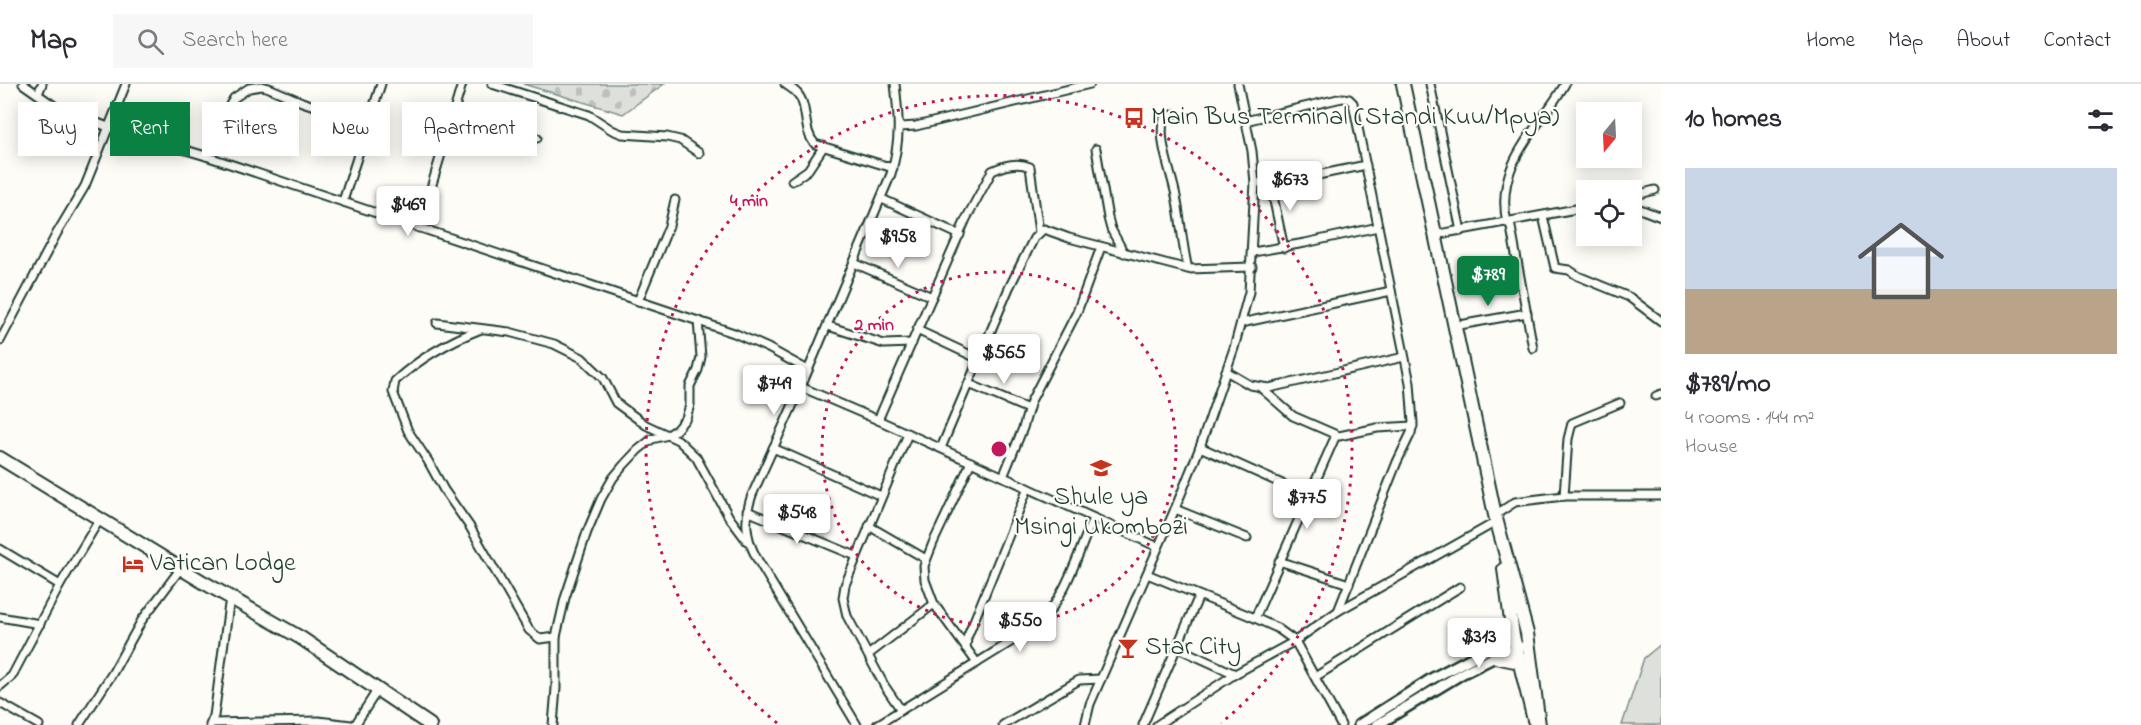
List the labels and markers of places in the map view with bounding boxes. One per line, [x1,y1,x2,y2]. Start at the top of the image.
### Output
place label: Main Bus Terminal (Standi Kuu/Mpya) [1151,99,1560,137]
bus stop icon: Main Bus Terminal (Standi Kuu/Mpya) [1122,106,1146,130]
pin: $673 [1254,161,1326,212]
pin: $469 [372,186,444,237]
pin: $958 [862,218,934,269]
pin: $789 [1452,256,1524,307]
pin: $565 [968,334,1040,385]
pin: $749 [738,365,810,416]
centre of rings [989,439,1009,459]
school or university icon: Shule ya Msingi Ukombozi [1089,456,1113,480]
place label: Shule ya Msingi Ukombozi [1014,479,1188,547]
pin: $775 [1271,479,1343,530]
pin: $548 [761,494,833,545]
place label: Vatican Lodge [149,545,296,583]
hotel icon: Vatican Lodge [121,552,145,576]
pin: $550 [984,602,1056,653]
pin: $313 [1443,618,1515,669]
place label: Star City [1145,629,1241,667]
bar icon: Star City [1116,636,1140,660]

